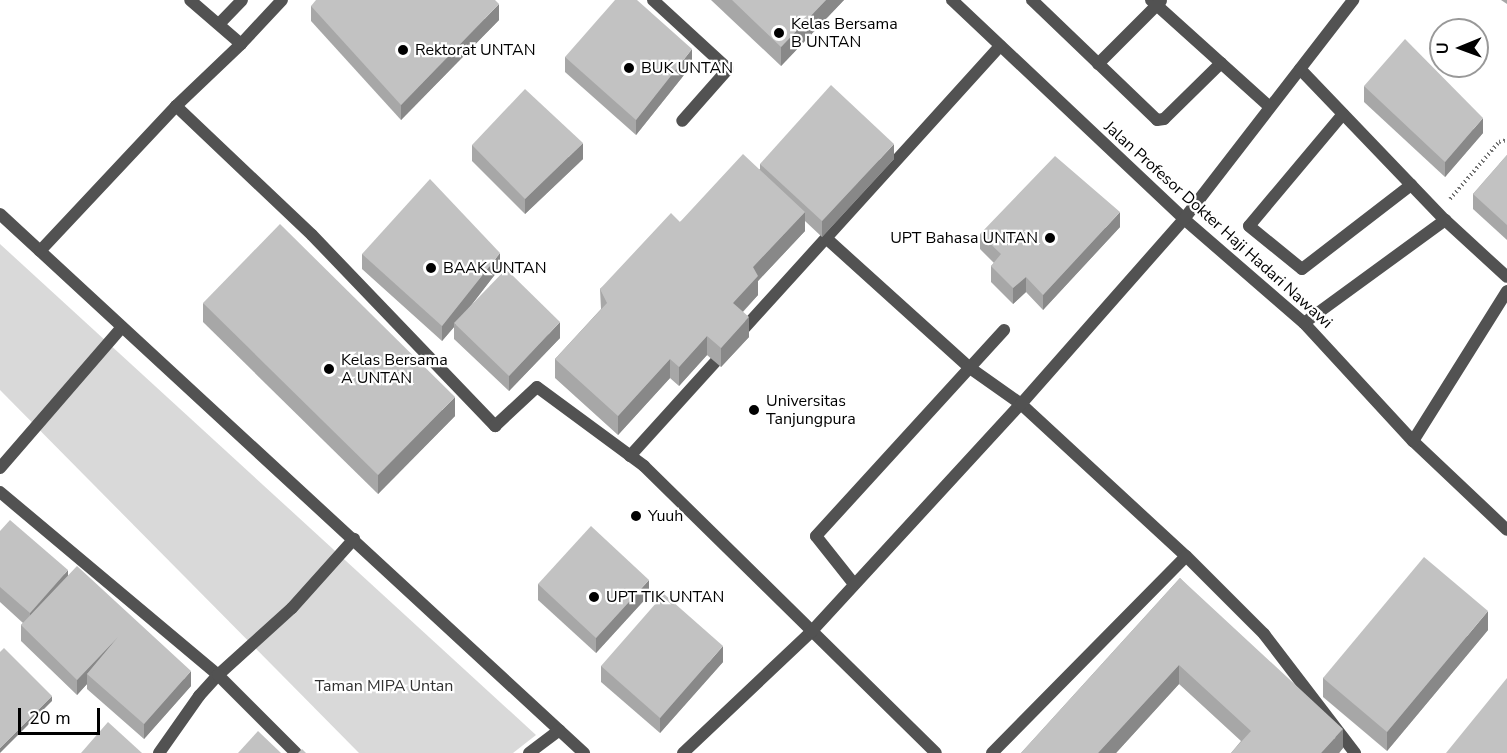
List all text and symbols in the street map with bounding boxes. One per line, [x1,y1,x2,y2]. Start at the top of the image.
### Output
place label: Kelas Bersama B UNTAN [791,14,898,52]
north arrow [1429,18,1489,78]
marker: Kelas Bersama B UNTAN [772,26,786,40]
place label: Rektorat UNTAN [415,40,535,60]
text: U [1432,42,1454,54]
marker: Rektorat UNTAN [396,43,410,57]
place label: BUK UNTAN [641,58,733,78]
marker: BUK UNTAN [622,61,636,75]
street label: Jalan Profesor Dokter Haji Hadari Nawawi [1100,117,1336,333]
place label: UPT Bahasa UNTAN [890,228,1038,248]
marker: UPT Bahasa UNTAN [1043,231,1057,245]
place label: BAAK UNTAN [443,258,547,278]
marker: BAAK UNTAN [424,261,438,275]
place label: Kelas Bersama A UNTAN [341,350,448,388]
marker: Kelas Bersama A UNTAN [322,362,336,376]
place label: Universitas Tanjungpura [766,391,856,429]
marker: Universitas Tanjungpura [747,403,761,417]
place label: Yuuh [648,506,683,526]
marker: Yuuh [629,509,643,523]
place label: UPT TIK UNTAN [606,587,724,607]
marker: UPT TIK UNTAN [587,590,601,604]
park label: Taman MIPA Untan [315,676,453,696]
scale bar [21,696,104,734]
text: 20 m [29,706,71,730]

